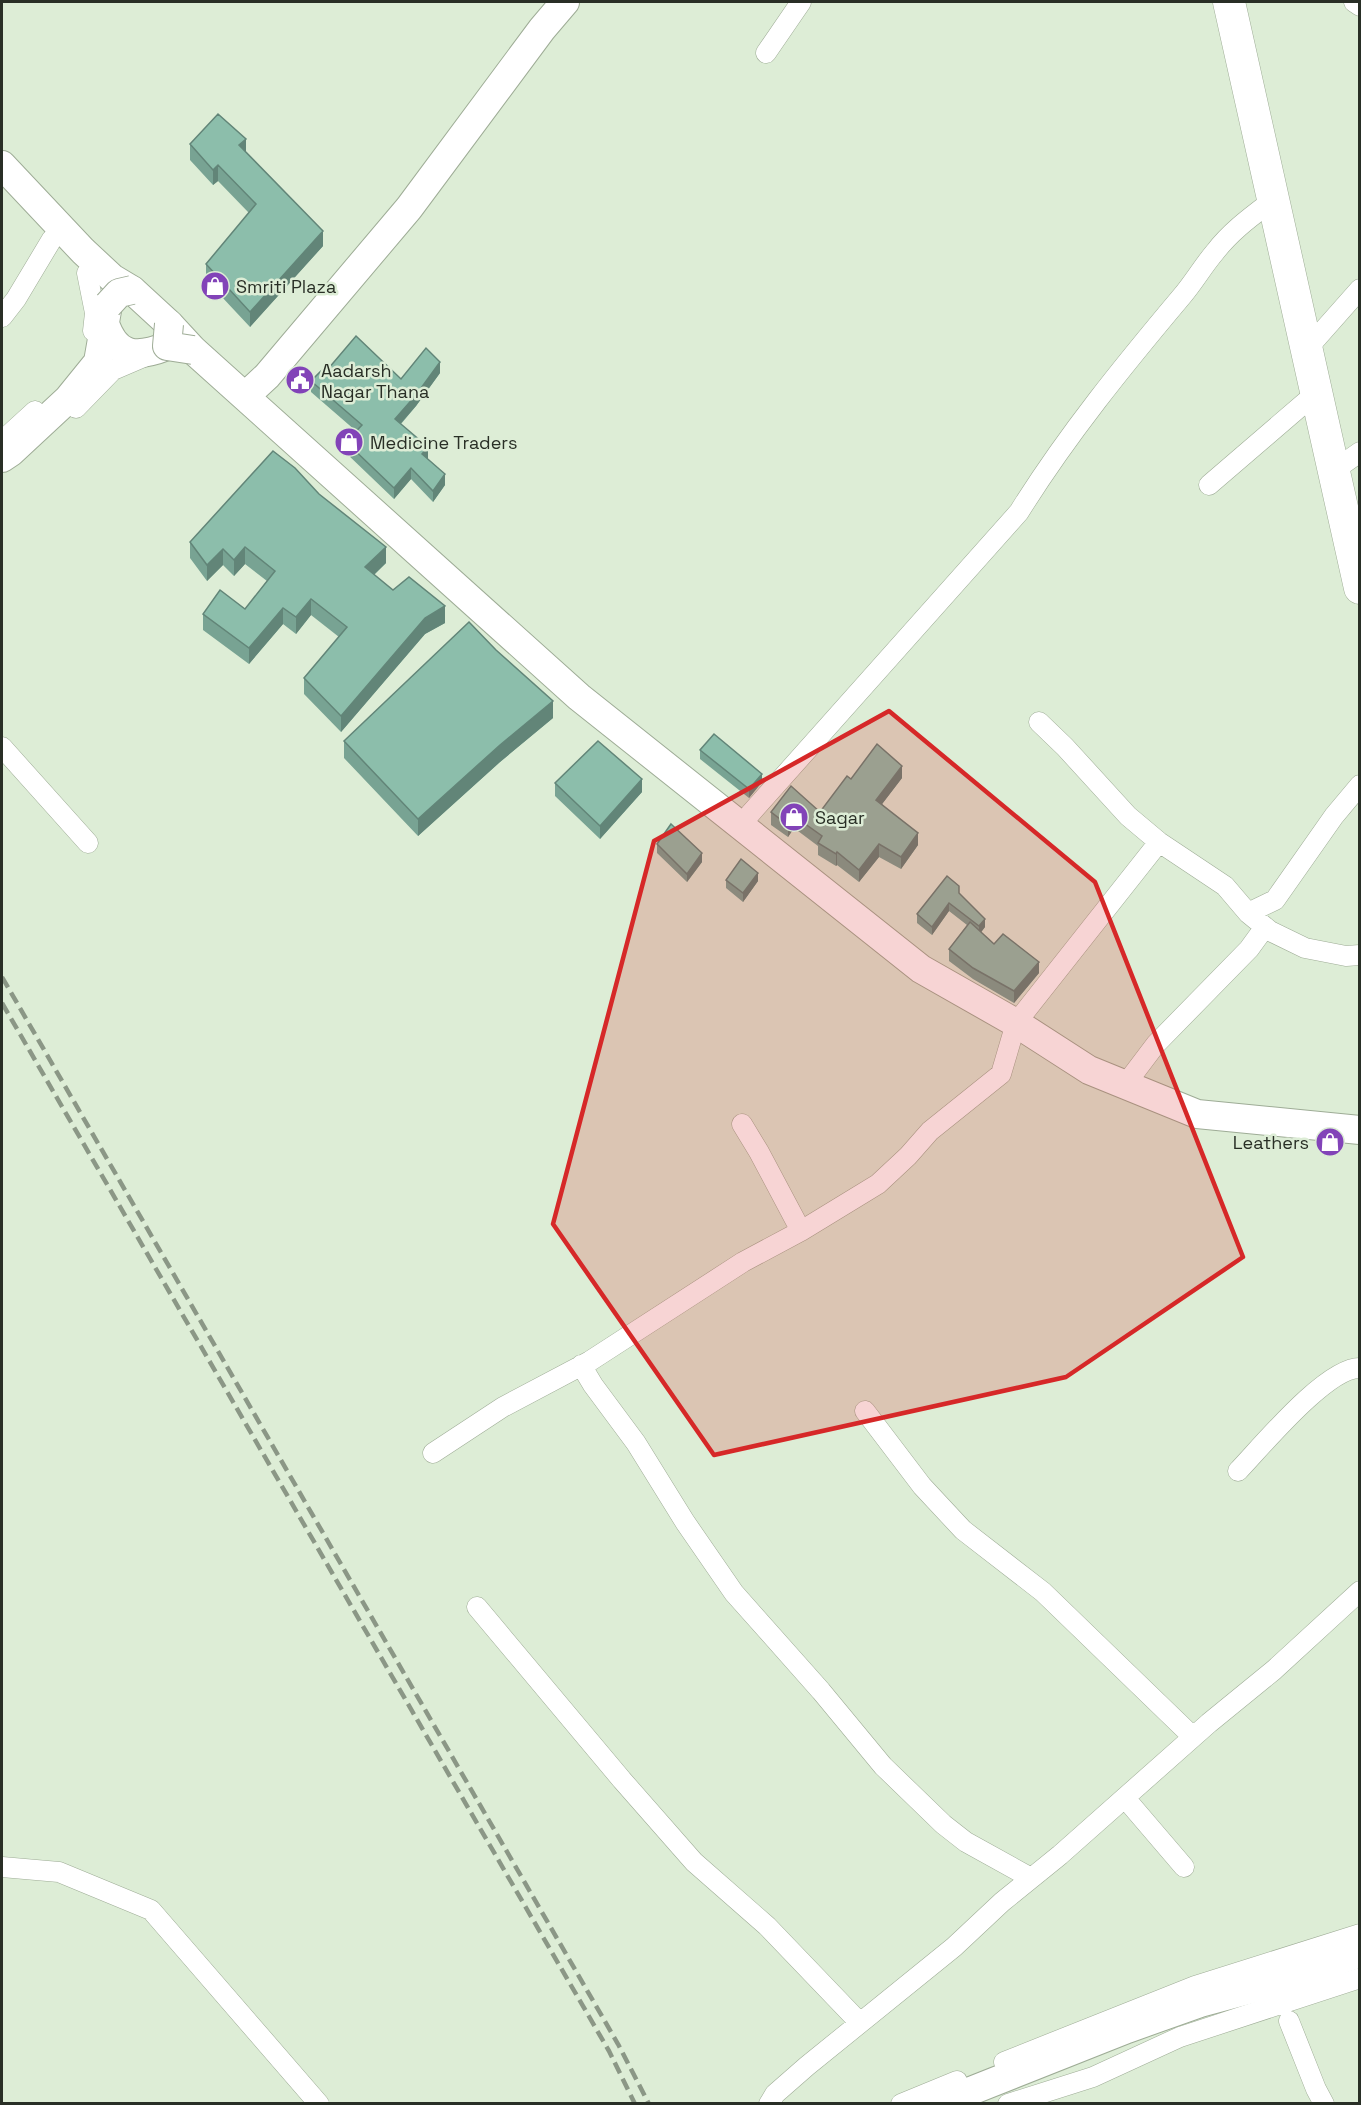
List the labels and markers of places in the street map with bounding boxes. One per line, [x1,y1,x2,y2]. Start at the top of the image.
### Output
shop icon: Smriti Plaza [199,270,231,302]
place label: Smriti Plaza [236,275,336,298]
place label: Aadarsh Nagar Thana [321,359,429,403]
public building icon: Aadarsh Nagar Thana [284,364,316,396]
shop icon: Medicine Traders [333,426,365,458]
place label: Medicine Traders [370,431,517,454]
shop icon: Sagar [778,801,810,833]
place label: Sagar [815,806,865,829]
shop icon: Leathers [1314,1126,1346,1158]
place label: Leathers [1233,1131,1309,1154]

